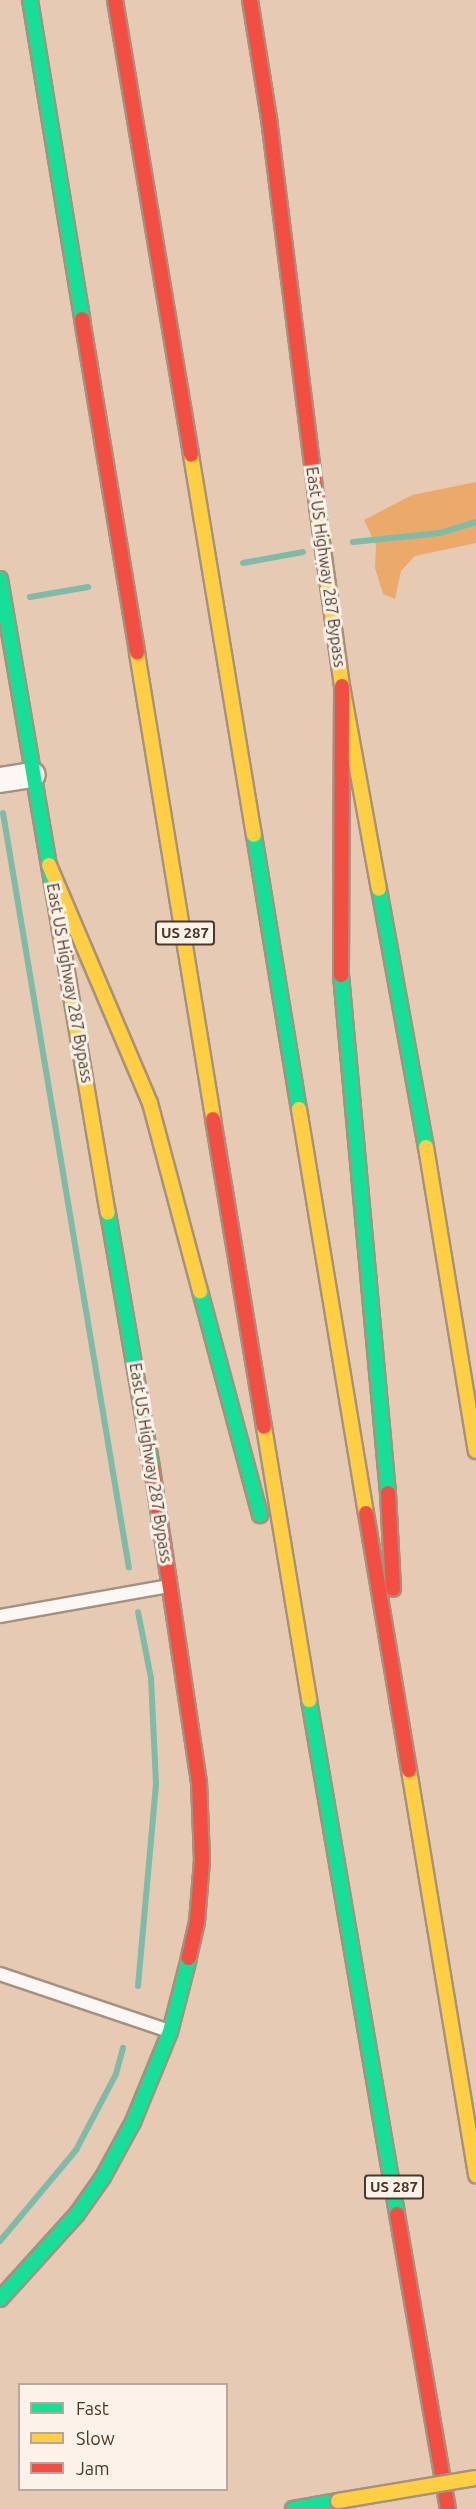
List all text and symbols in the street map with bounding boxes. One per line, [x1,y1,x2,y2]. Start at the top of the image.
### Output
street label: East US Highway 287 Bypass [302,465,350,669]
street label: East US Highway 287 Bypass [43,882,97,1084]
road number: US 287 [155,921,215,945]
street label: East US Highway 287 Bypass [126,1362,176,1564]
road number: US 287 [364,2175,424,2199]
legend [18,2383,228,2491]
text: Fast [76,2398,109,2418]
text: Slow [76,2428,115,2448]
text: Jam [76,2458,110,2478]

